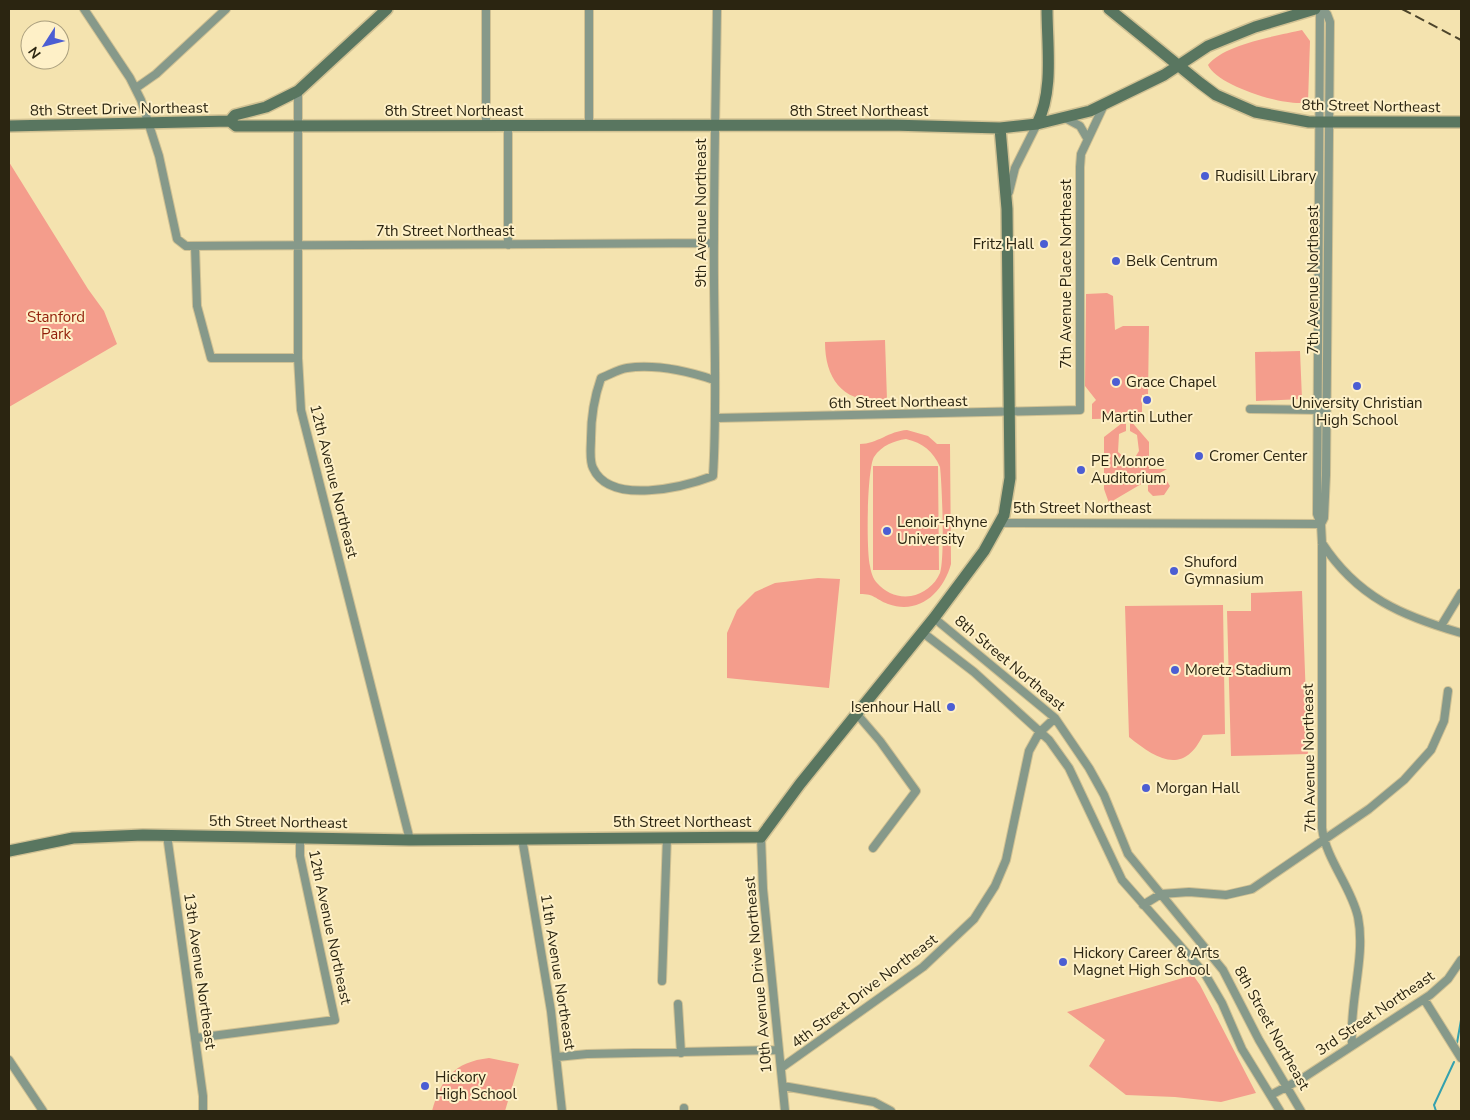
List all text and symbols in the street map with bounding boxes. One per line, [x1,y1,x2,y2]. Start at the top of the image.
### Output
north arrow [20,20,70,70]
text: N [24,43,46,62]
street label: 8th Street Northeast [1301,95,1441,117]
street label: 8th Street Drive Northeast [30,97,209,121]
street label: 8th Street Northeast [385,101,524,121]
street label: 8th Street Northeast [790,101,929,121]
street label: 9th Avenue Northeast [691,138,711,287]
place label: Rudisill Library [1215,166,1317,186]
marker: Rudisill Library [1199,170,1211,182]
street label: 7th Avenue Place Northeast [1056,179,1076,369]
street label: 7th Avenue Northeast [1303,205,1323,354]
street label: 7th Street Northeast [376,221,515,241]
place label: Fritz Hall [973,234,1035,254]
marker: Fritz Hall [1038,238,1050,250]
place label: Belk Centrum [1126,251,1218,271]
marker: Belk Centrum [1110,255,1122,267]
park label: Stanford Park [27,307,85,344]
place label: Grace Chapel [1126,372,1217,392]
marker: Grace Chapel [1110,376,1122,388]
marker: University Christian High School [1351,380,1363,392]
street label: 6th Street Northeast [828,391,968,413]
place label: University Christian High School [1291,393,1423,430]
marker: Martin Luther [1141,394,1153,406]
street label: 12th Avenue Northeast [305,402,363,561]
place label: Martin Luther [1101,407,1193,427]
place label: Cromer Center [1209,446,1308,466]
marker: Cromer Center [1193,450,1205,462]
place label: PE Monroe Auditorium [1091,451,1166,488]
marker: PE Monroe Auditorium [1075,464,1087,476]
street label: 5th Street Northeast [1013,498,1152,518]
place label: Lenoir-Rhyne University [897,512,987,549]
marker: Lenoir-Rhyne University [881,525,893,537]
place label: Shuford Gymnasium [1184,552,1264,589]
marker: Shuford Gymnasium [1168,565,1180,577]
street label: 8th Street Northeast [950,611,1070,716]
place label: Moretz Stadium [1185,660,1291,680]
marker: Moretz Stadium [1169,664,1181,676]
street label: 7th Avenue Northeast [1298,683,1320,833]
place label: Isenhour Hall [851,697,942,717]
marker: Isenhour Hall [945,701,957,713]
place label: Morgan Hall [1156,778,1240,798]
marker: Morgan Hall [1140,782,1152,794]
street label: 5th Street Northeast [208,811,348,833]
street label: 5th Street Northeast [613,812,752,832]
street label: 12th Avenue Northeast [304,848,356,1007]
street label: 10th Avenue Drive Northeast [739,875,777,1074]
street label: 13th Avenue Northeast [179,891,221,1051]
street label: 11th Avenue Northeast [536,892,580,1052]
street label: 4th Street Drive Northeast [787,929,942,1053]
place label: Hickory Career & Arts Magnet High School [1073,943,1220,980]
marker: Hickory Career & Arts Magnet High School [1057,956,1069,968]
street label: 8th Street Northeast [1230,962,1315,1094]
street label: 3rd Street Northeast [1312,965,1439,1060]
place label: Hickory High School [435,1067,517,1104]
marker: Hickory High School [419,1080,431,1092]

